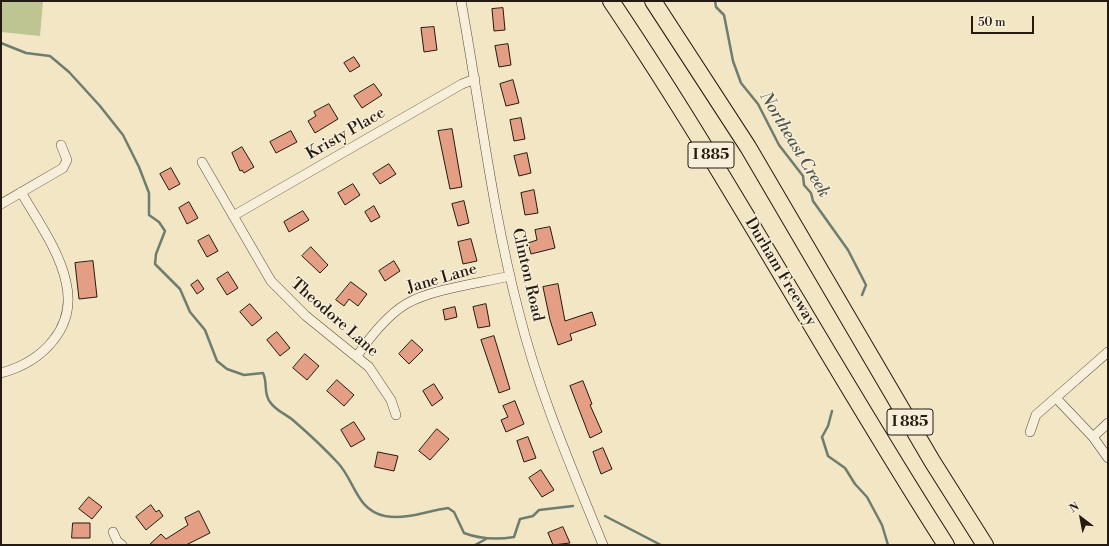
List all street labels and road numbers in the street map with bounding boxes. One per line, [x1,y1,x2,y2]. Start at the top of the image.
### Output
street label: Kristy Place [303,104,389,164]
road number: I 885 [688,142,734,168]
street label: Durham Freeway [740,214,820,330]
street label: Clinton Road [507,227,547,323]
street label: Jane Lane [405,260,479,298]
street label: Theodore Lane [286,275,382,361]
road number: I 885 [887,409,933,435]

